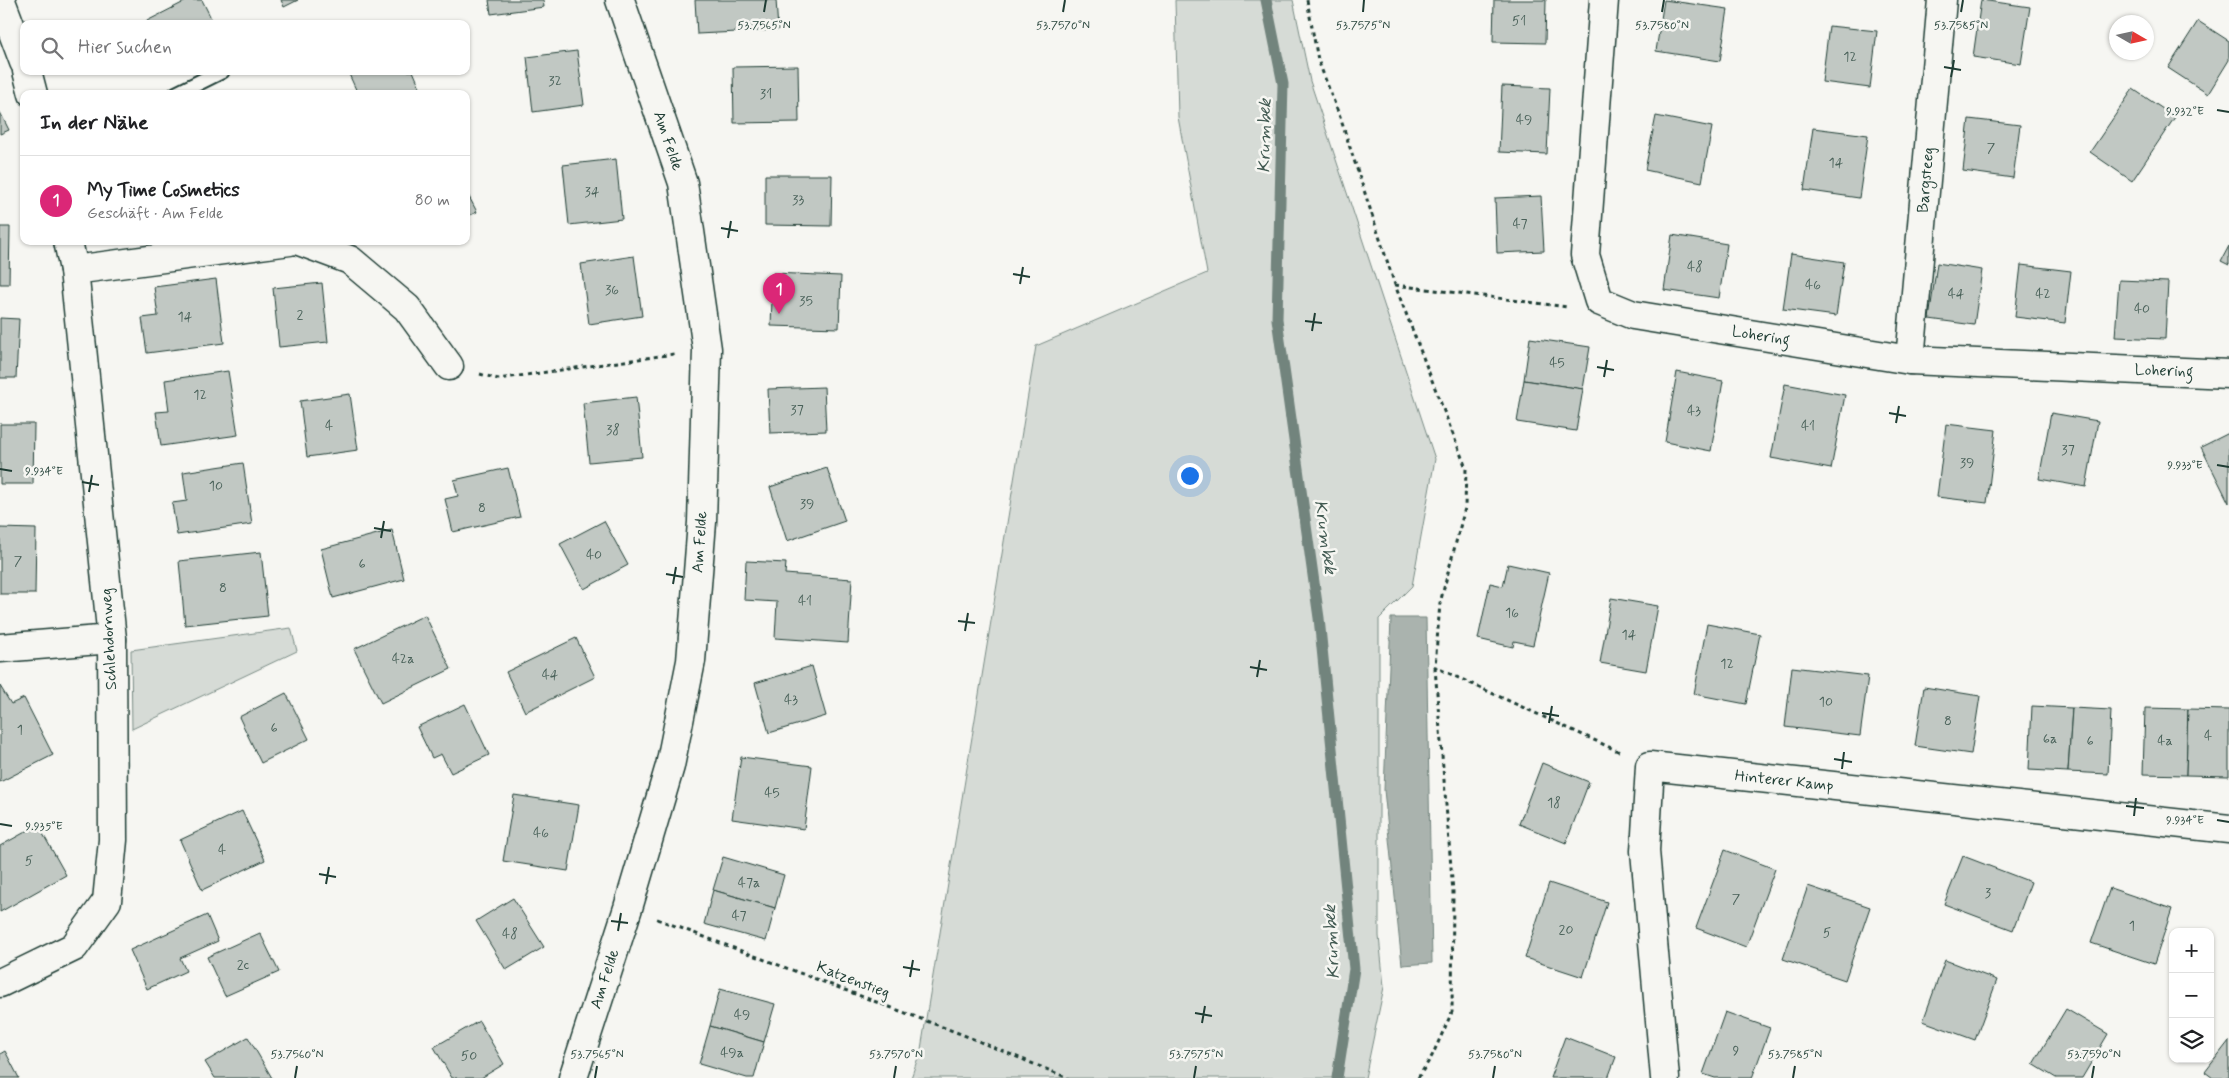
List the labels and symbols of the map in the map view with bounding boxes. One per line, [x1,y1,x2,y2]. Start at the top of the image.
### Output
house number: 51 [1512,12,1526,30]
north arrow [2109,15,2154,60]
text: 53.7565°N [737,18,791,34]
text: 53.7570°N [1036,18,1090,34]
text: 53.7575°N [1336,18,1390,34]
text: 53.7580°N [1635,18,1689,34]
text: 53.7585°N [1934,18,1988,34]
house number: 12 [1843,48,1857,66]
house number: 32 [548,72,562,90]
house number: 31 [760,85,772,103]
water label: Krumbek [1252,98,1278,173]
text: 9.932°E [2166,104,2204,120]
street label: Am Felde [648,108,688,174]
house number: 49 [1516,111,1532,129]
house number: 7 [1987,139,1996,157]
street label: Bargsteeg [1913,146,1940,214]
house number: 14 [1829,154,1844,172]
house number: 34 [585,183,600,201]
house number: 33 [792,191,804,209]
house number: 47 [1512,215,1528,233]
house number: 48 [1687,258,1703,276]
pin: 1 [763,273,795,314]
house number: 46 [1805,276,1821,294]
house number: 36 [605,281,619,299]
house number: 44 [1948,285,1965,303]
house number: 42 [2035,285,2051,303]
house number: 35 [799,292,813,310]
house number: 40 [2134,300,2150,318]
house number: 2 [297,306,304,324]
house number: 14 [178,308,193,326]
street label: Lohering [1730,321,1792,352]
house number: 45 [1549,354,1565,372]
street label: Lohering [2134,359,2194,384]
house number: 12 [193,386,207,404]
house number: 37 [790,401,804,419]
house number: 43 [1687,402,1701,420]
house number: 4 [325,417,333,435]
house number: 41 [1801,417,1815,435]
house number: 38 [606,421,620,439]
house number: 37 [2061,441,2075,459]
house number: 39 [1960,454,1974,472]
text: 9.933°E [2167,458,2203,474]
your location [1177,463,1203,489]
text: 9.934°E [25,464,63,480]
house number: 10 [209,477,223,495]
house number: 39 [800,495,814,513]
water label: Krumbek [1308,498,1342,576]
house number: 8 [478,499,486,517]
street label: Am Felde [687,510,713,574]
house number: 40 [586,546,602,564]
house number: 7 [14,552,23,570]
house number: 6 [358,555,366,573]
house number: 8 [219,579,227,597]
street label: Schlehdornweg [96,587,122,691]
house number: 41 [798,592,812,610]
house number: 16 [1505,604,1519,622]
house number: 14 [1622,626,1637,644]
house number: 42a [392,650,414,668]
house number: 12 [1720,655,1734,673]
house number: 44 [542,666,559,684]
house number: 43 [784,691,798,709]
house number: 10 [1819,693,1833,711]
house number: 8 [1944,712,1952,730]
house number: 6 [270,719,278,737]
house number: 1 [17,721,23,739]
house number: 4 [2204,727,2212,745]
house number: 6a [2043,730,2057,748]
house number: 6 [2086,732,2094,750]
house number: 4a [2157,732,2173,750]
street label: Hinterer Kamp [1734,765,1834,797]
house number: 45 [764,784,780,802]
house number: 18 [1547,794,1561,812]
text: 9.934°E [2166,813,2204,829]
text: 9.935°E [25,819,63,835]
house number: 46 [533,824,549,842]
house number: 4 [218,841,226,859]
house number: 5 [25,852,33,870]
house number: 47a [738,874,760,892]
house number: 3 [1985,884,1991,902]
house number: 7 [1732,890,1741,908]
water label: Krumbek [1318,903,1346,980]
house number: 47 [731,907,747,925]
house number: 1 [2129,917,2135,935]
house number: 20 [1559,921,1573,939]
house number: 5 [1823,924,1831,942]
house number: 48 [502,925,518,943]
street label: Am Felde [585,946,625,1012]
house number: 2c [237,956,250,974]
street label: Katzenstieg [813,956,893,1004]
house number: 49 [734,1006,750,1024]
house number: 9 [1733,1042,1740,1060]
house number: 49a [720,1044,744,1062]
text: 53.7560°N [270,1047,324,1063]
house number: 50 [461,1047,477,1065]
text: 53.7565°N [570,1047,624,1063]
text: 53.7570°N [869,1047,923,1063]
text: 53.7575°N [1169,1047,1223,1063]
text: 53.7580°N [1468,1047,1522,1063]
text: 53.7585°N [1768,1047,1822,1063]
text: 53.7590°N [2067,1047,2121,1063]

